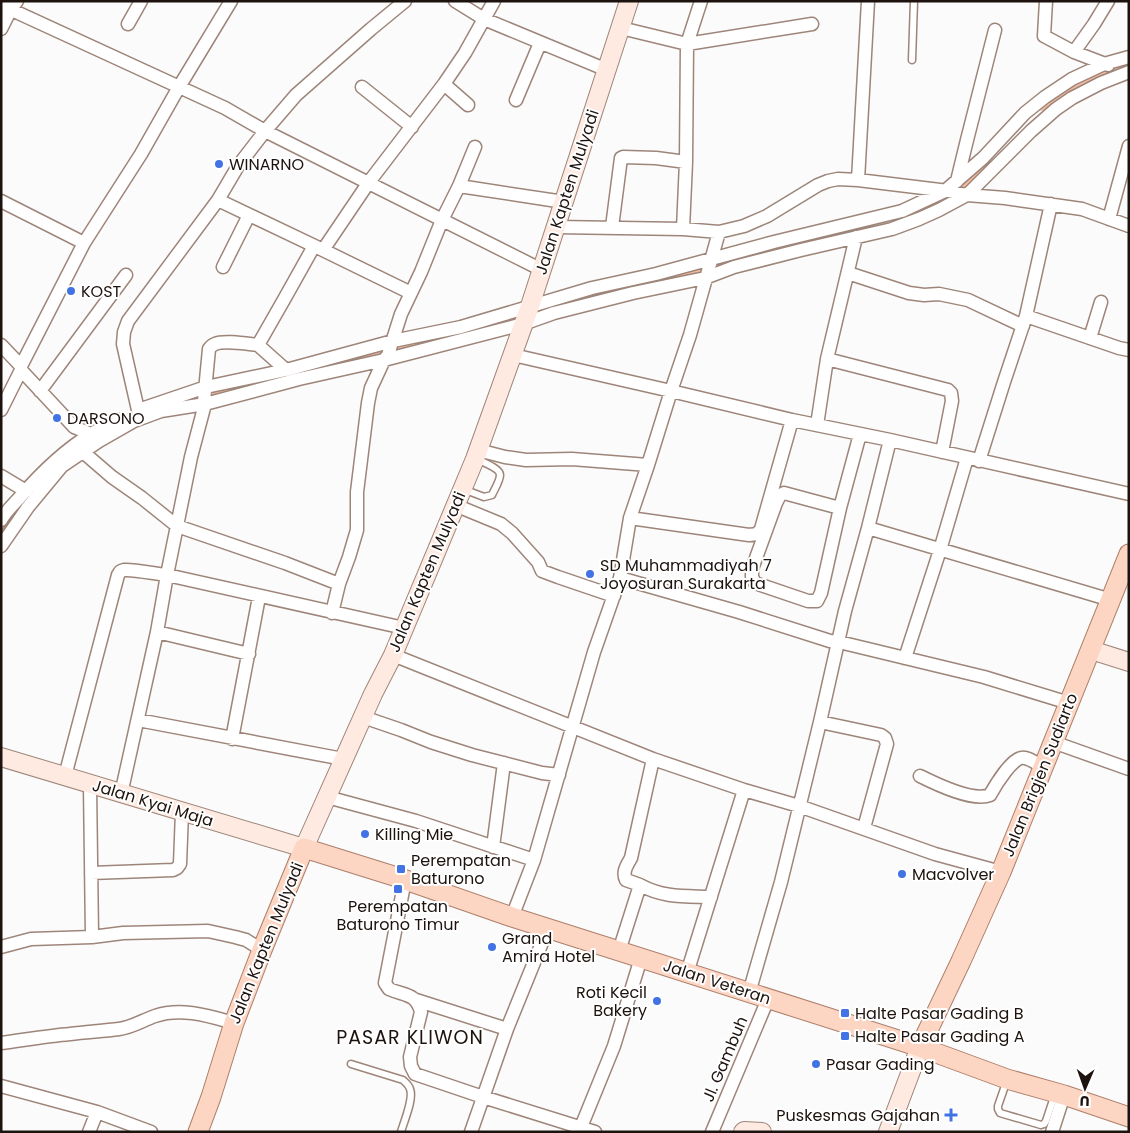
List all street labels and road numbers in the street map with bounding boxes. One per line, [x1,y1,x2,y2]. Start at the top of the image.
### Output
street label: Jalan Kapten Mulyadi [529,106,605,278]
street label: Jalan Kapten Mulyadi [383,488,471,656]
street label: Jalan Brigjen Sudiarto [997,690,1083,860]
street label: Jalan Kyai Maja [90,774,216,832]
street label: Jalan Kapten Mulyadi [223,859,309,1027]
street label: Jalan Veteran [660,954,774,1010]
street label: Jl. Gambuh [697,1013,753,1105]

